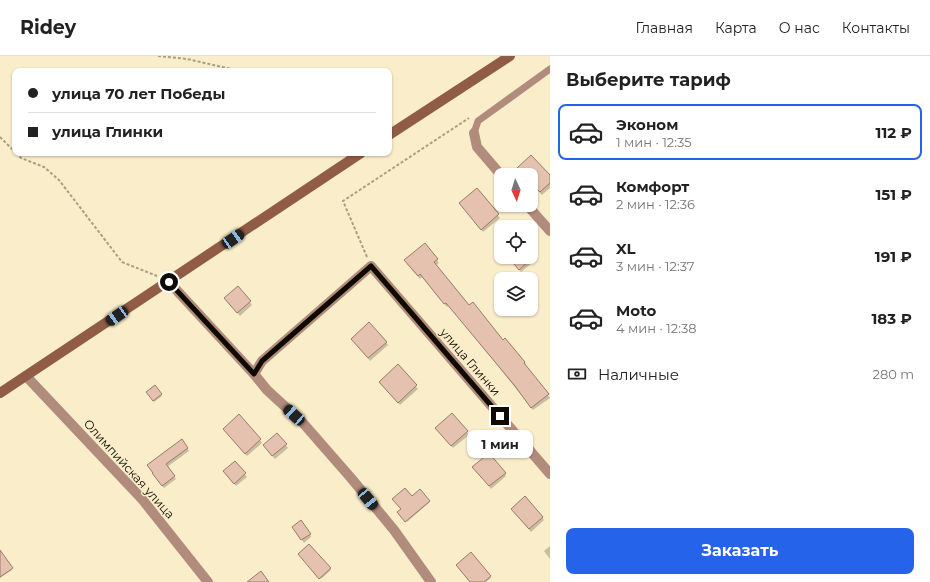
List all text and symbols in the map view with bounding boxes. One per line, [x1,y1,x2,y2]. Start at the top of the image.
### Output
text: Ridey [20,16,76,39]
text: Главная [635,19,693,37]
text: Карта [715,19,757,37]
text: О нас [779,19,820,37]
text: Контакты [842,19,910,37]
text: Выберите тариф [566,69,731,91]
text: улица 70 лет Победы [52,84,225,103]
icon: car [568,114,604,150]
text: Эконом [616,115,678,134]
text: улица Глинки [52,122,163,141]
text: 112 ₽ [876,123,912,142]
text: 1 мин · 12:35 [616,134,692,150]
north arrow [494,168,538,212]
map controls [494,168,538,316]
icon: car [568,176,604,212]
text: Комфорт [616,177,689,196]
text: 151 ₽ [875,185,912,204]
text: 2 мин · 12:36 [616,196,695,212]
button: locate [494,220,538,264]
car [220,227,246,251]
icon: car [568,238,604,274]
text: XL [616,239,635,258]
text: 191 ₽ [875,247,912,266]
text: 3 мин · 12:37 [616,258,694,274]
button: layers [494,272,538,316]
route start [160,273,178,291]
icon: car [568,300,604,336]
text: Moto [616,301,656,320]
car [104,304,130,328]
text: 183 ₽ [871,309,912,328]
text: 4 мин · 12:38 [616,320,697,336]
street label: улица Глинки [436,324,504,399]
icon: cash [566,363,588,385]
text: Наличные [598,365,679,384]
text: 280 m [873,366,914,382]
car [281,403,307,427]
route end [491,407,509,425]
street label: Олимпийская улица [81,416,178,521]
callout: 1 мин [467,430,533,458]
text: 1 мин [481,436,519,452]
car [356,486,380,512]
button: Заказать [566,528,914,574]

